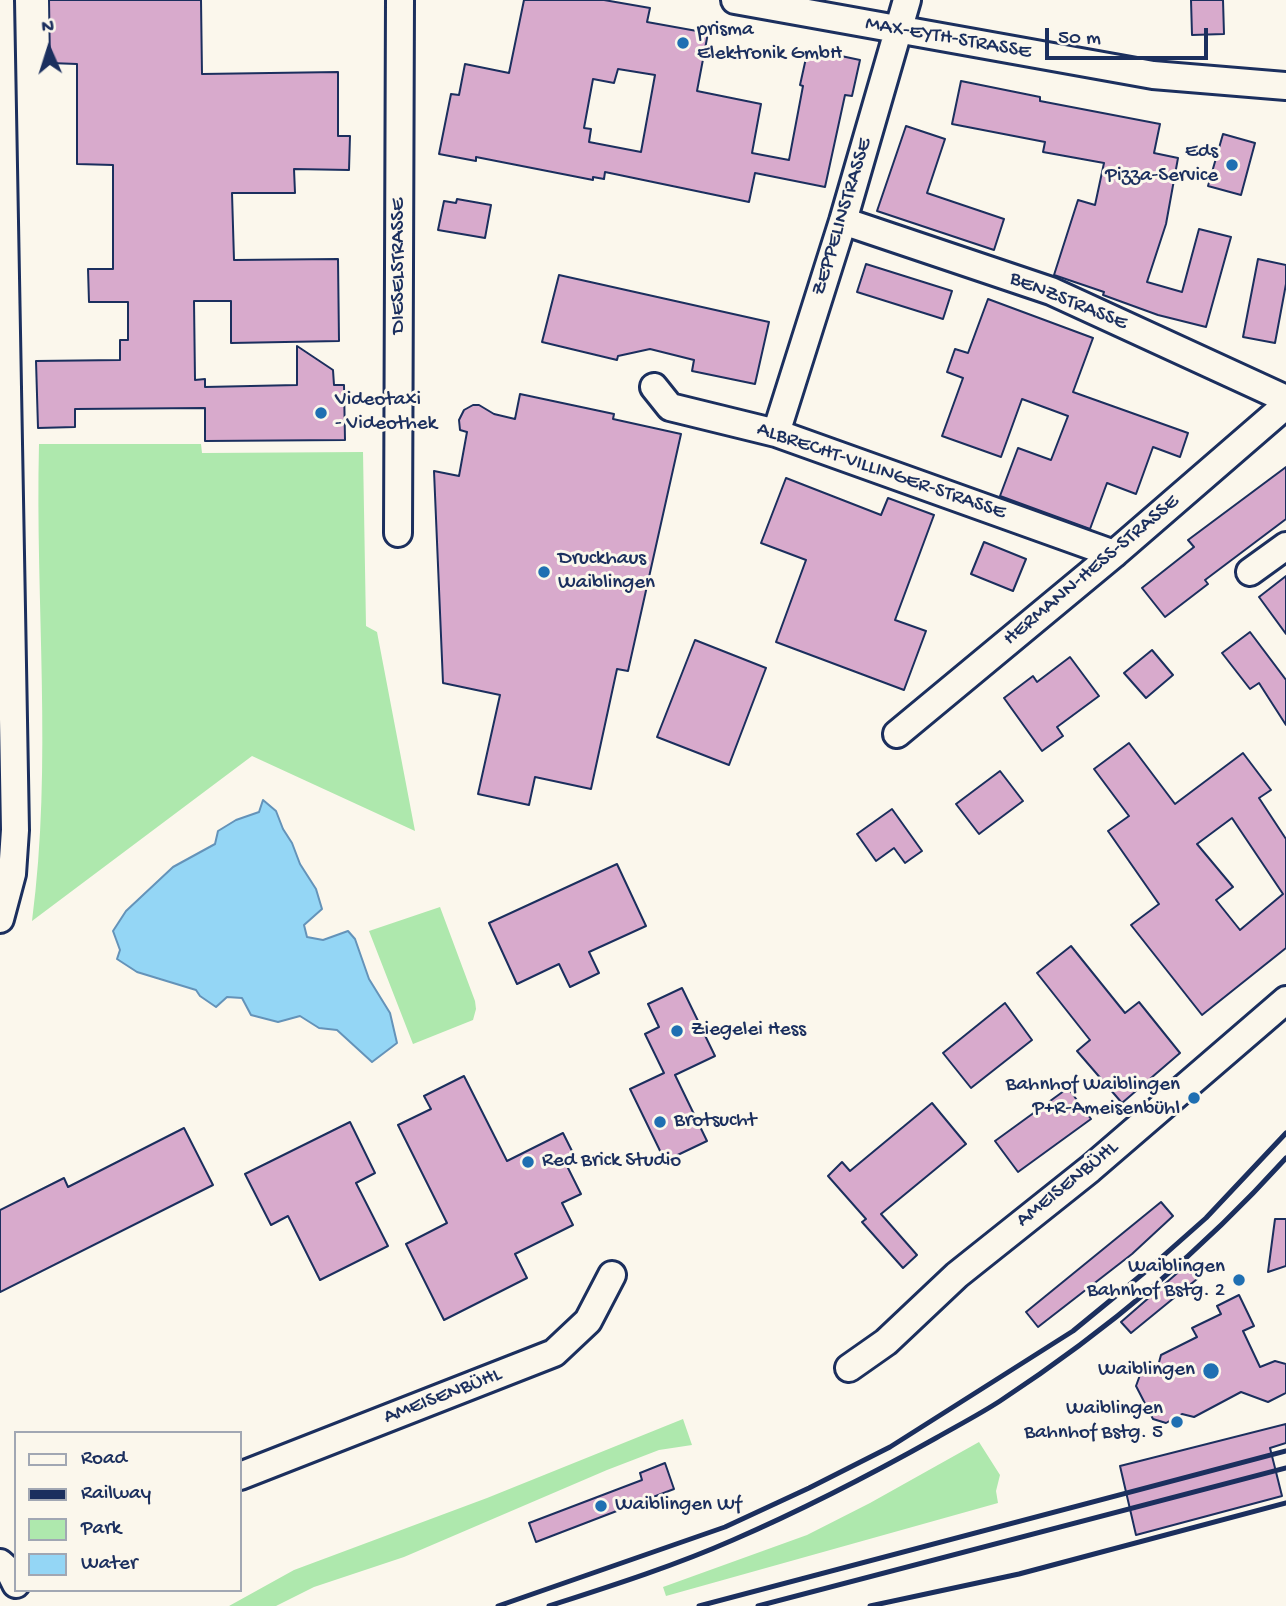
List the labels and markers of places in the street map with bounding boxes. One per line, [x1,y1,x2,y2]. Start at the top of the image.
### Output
place label: prisma Elektronik GmbH [697,18,842,68]
marker: prisma Elektronik GmbH [675,35,691,51]
place label: Eds Pizza-Service [1105,140,1218,190]
marker: Eds Pizza-Service [1224,157,1240,173]
place label: Videotaxi - Videothek [335,388,437,438]
marker: Videotaxi - Videothek [313,405,329,421]
place label: Druckhaus Waiblingen [558,547,655,597]
marker: Druckhaus Waiblingen [536,564,552,580]
place label: Ziegelei Hess [691,1018,806,1044]
marker: Ziegelei Hess [669,1023,685,1039]
place label: Bahnhof Waiblingen P+R-Ameisenbühl [1006,1073,1180,1123]
marker: Bahnhof Waiblingen P+R-Ameisenbühl [1186,1090,1202,1106]
place label: Brotsucht [674,1109,756,1135]
marker: Brotsucht [652,1114,668,1130]
place label: Red Brick Studio [542,1149,681,1175]
marker: Red Brick Studio [520,1154,536,1170]
place label: Waiblingen Bahnhof Bstg. 2 [1087,1255,1225,1305]
marker: Waiblingen Bahnhof Bstg. 2 [1231,1272,1247,1288]
place label: Waiblingen [1098,1358,1195,1384]
marker: Waiblingen [1201,1361,1221,1381]
place label: Waiblingen Bahnhof Bstg. 5 [1024,1397,1163,1447]
marker: Waiblingen Bahnhof Bstg. 5 [1169,1414,1185,1430]
place label: Waiblingen Wf [615,1493,741,1519]
marker: Waiblingen Wf [593,1498,609,1514]

